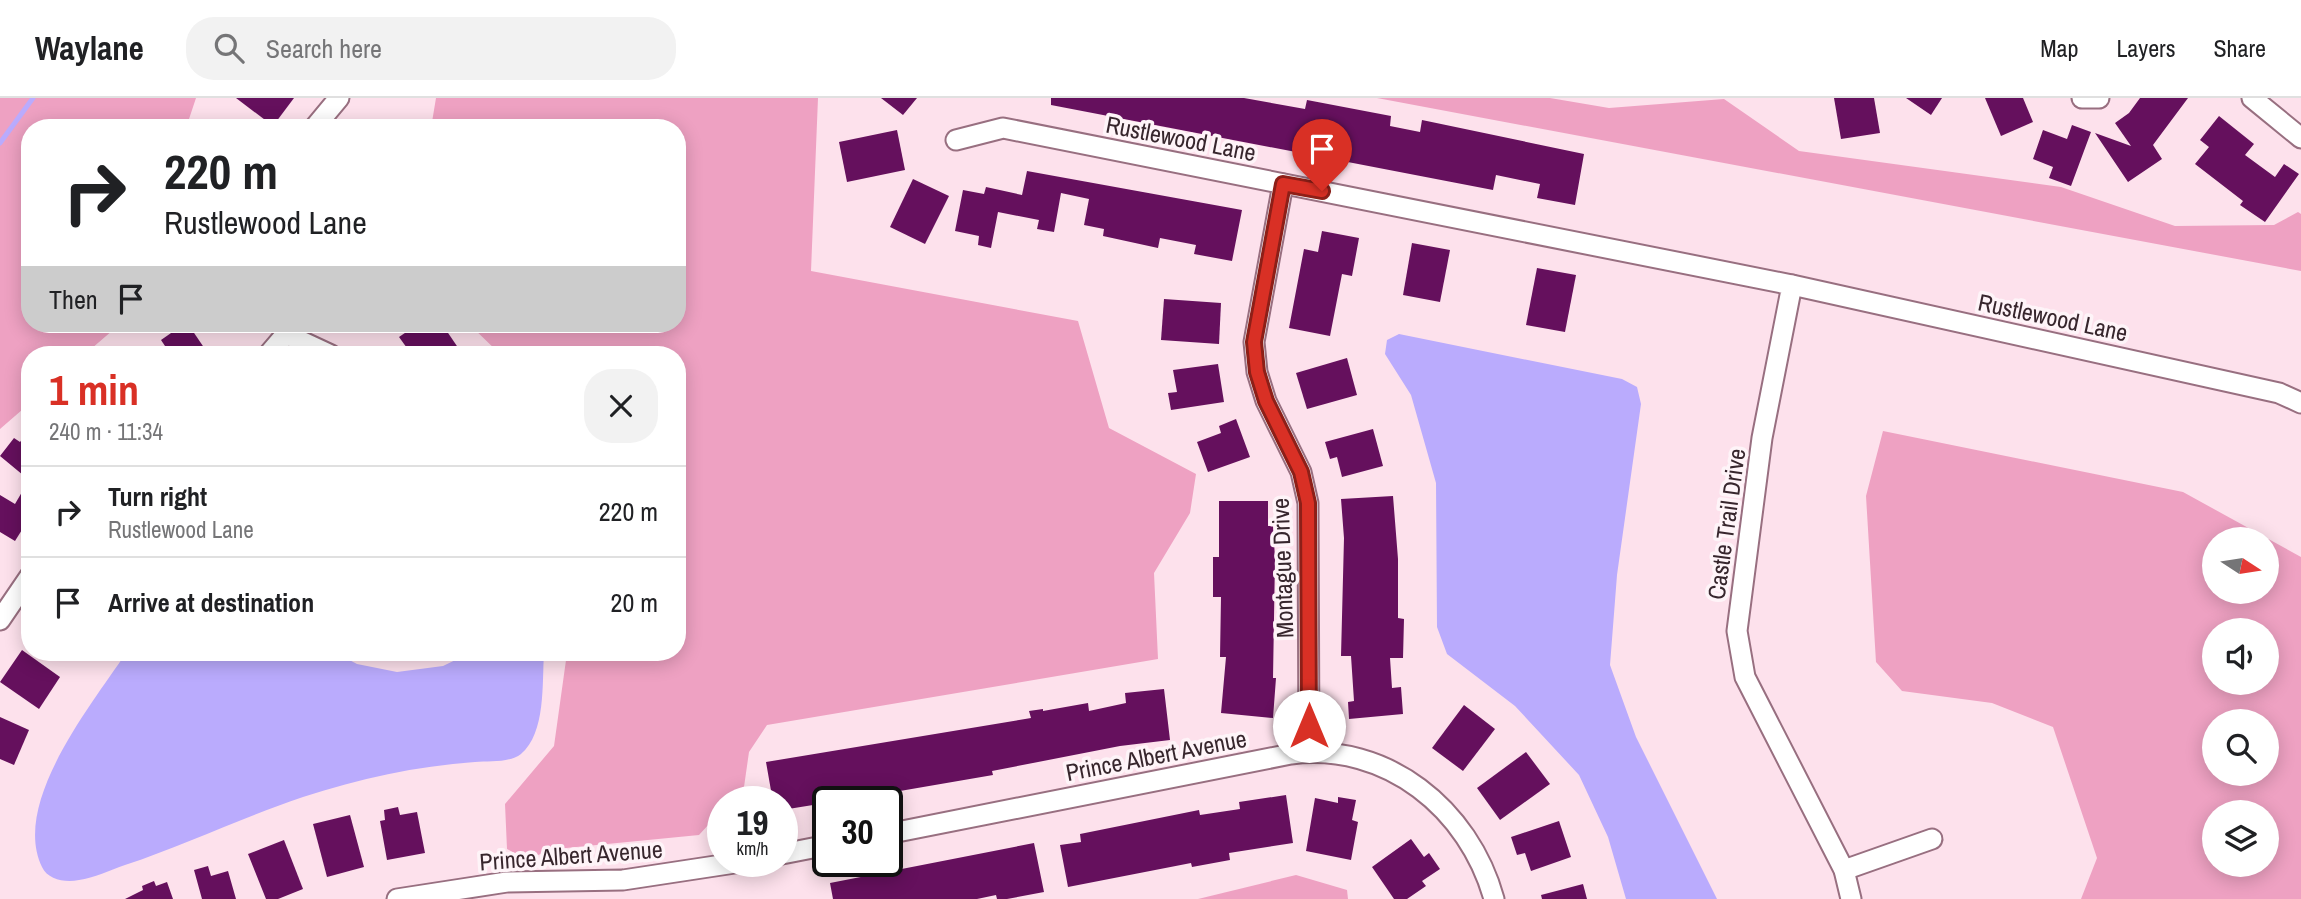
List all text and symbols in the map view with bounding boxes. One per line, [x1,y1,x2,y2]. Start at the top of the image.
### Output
search box [186,17,676,80]
text: Waylane [35,26,144,70]
icon: search [210,29,248,67]
text: Search here [266,31,382,66]
text: Map [2040,32,2078,64]
text: Layers [2116,32,2175,64]
text: Share [2213,32,2266,64]
street label: Rustlewood Lane [1103,108,1259,168]
pin [1292,119,1352,191]
icon: arrive [1303,130,1341,168]
text: 220 m [164,138,278,204]
icon: right [49,147,140,238]
text: Rustlewood Lane [164,201,367,244]
icon: arrive [112,280,150,318]
text: Then [49,282,98,317]
street label: Rustlewood Lane [1975,286,2131,348]
text: 1 min [49,362,139,418]
button: close [584,369,658,443]
text: 240 m · 11:34 [49,416,163,447]
street label: Castle Trail Drive [1700,446,1752,602]
text: Turn right [108,479,207,514]
icon: right [49,493,87,531]
text: 220 m [599,494,658,529]
street label: Montague Drive [1264,497,1300,639]
text: Rustlewood Lane [108,514,254,545]
north arrow [2202,527,2278,604]
map controls [2202,527,2279,877]
icon: arrive [49,584,87,622]
text: Arrive at destination [108,585,314,620]
text: 20 m [611,585,658,620]
button: sound [2202,618,2279,695]
position arrow [1272,689,1346,763]
button: search [2202,709,2279,786]
street label: Prince Albert Avenue [1063,722,1249,788]
speed limit sign: 30 [812,786,903,877]
text: 19 [737,799,768,846]
button: layers [2202,800,2279,877]
street label: Prince Albert Avenue [478,833,664,877]
text: km/h [737,836,769,861]

